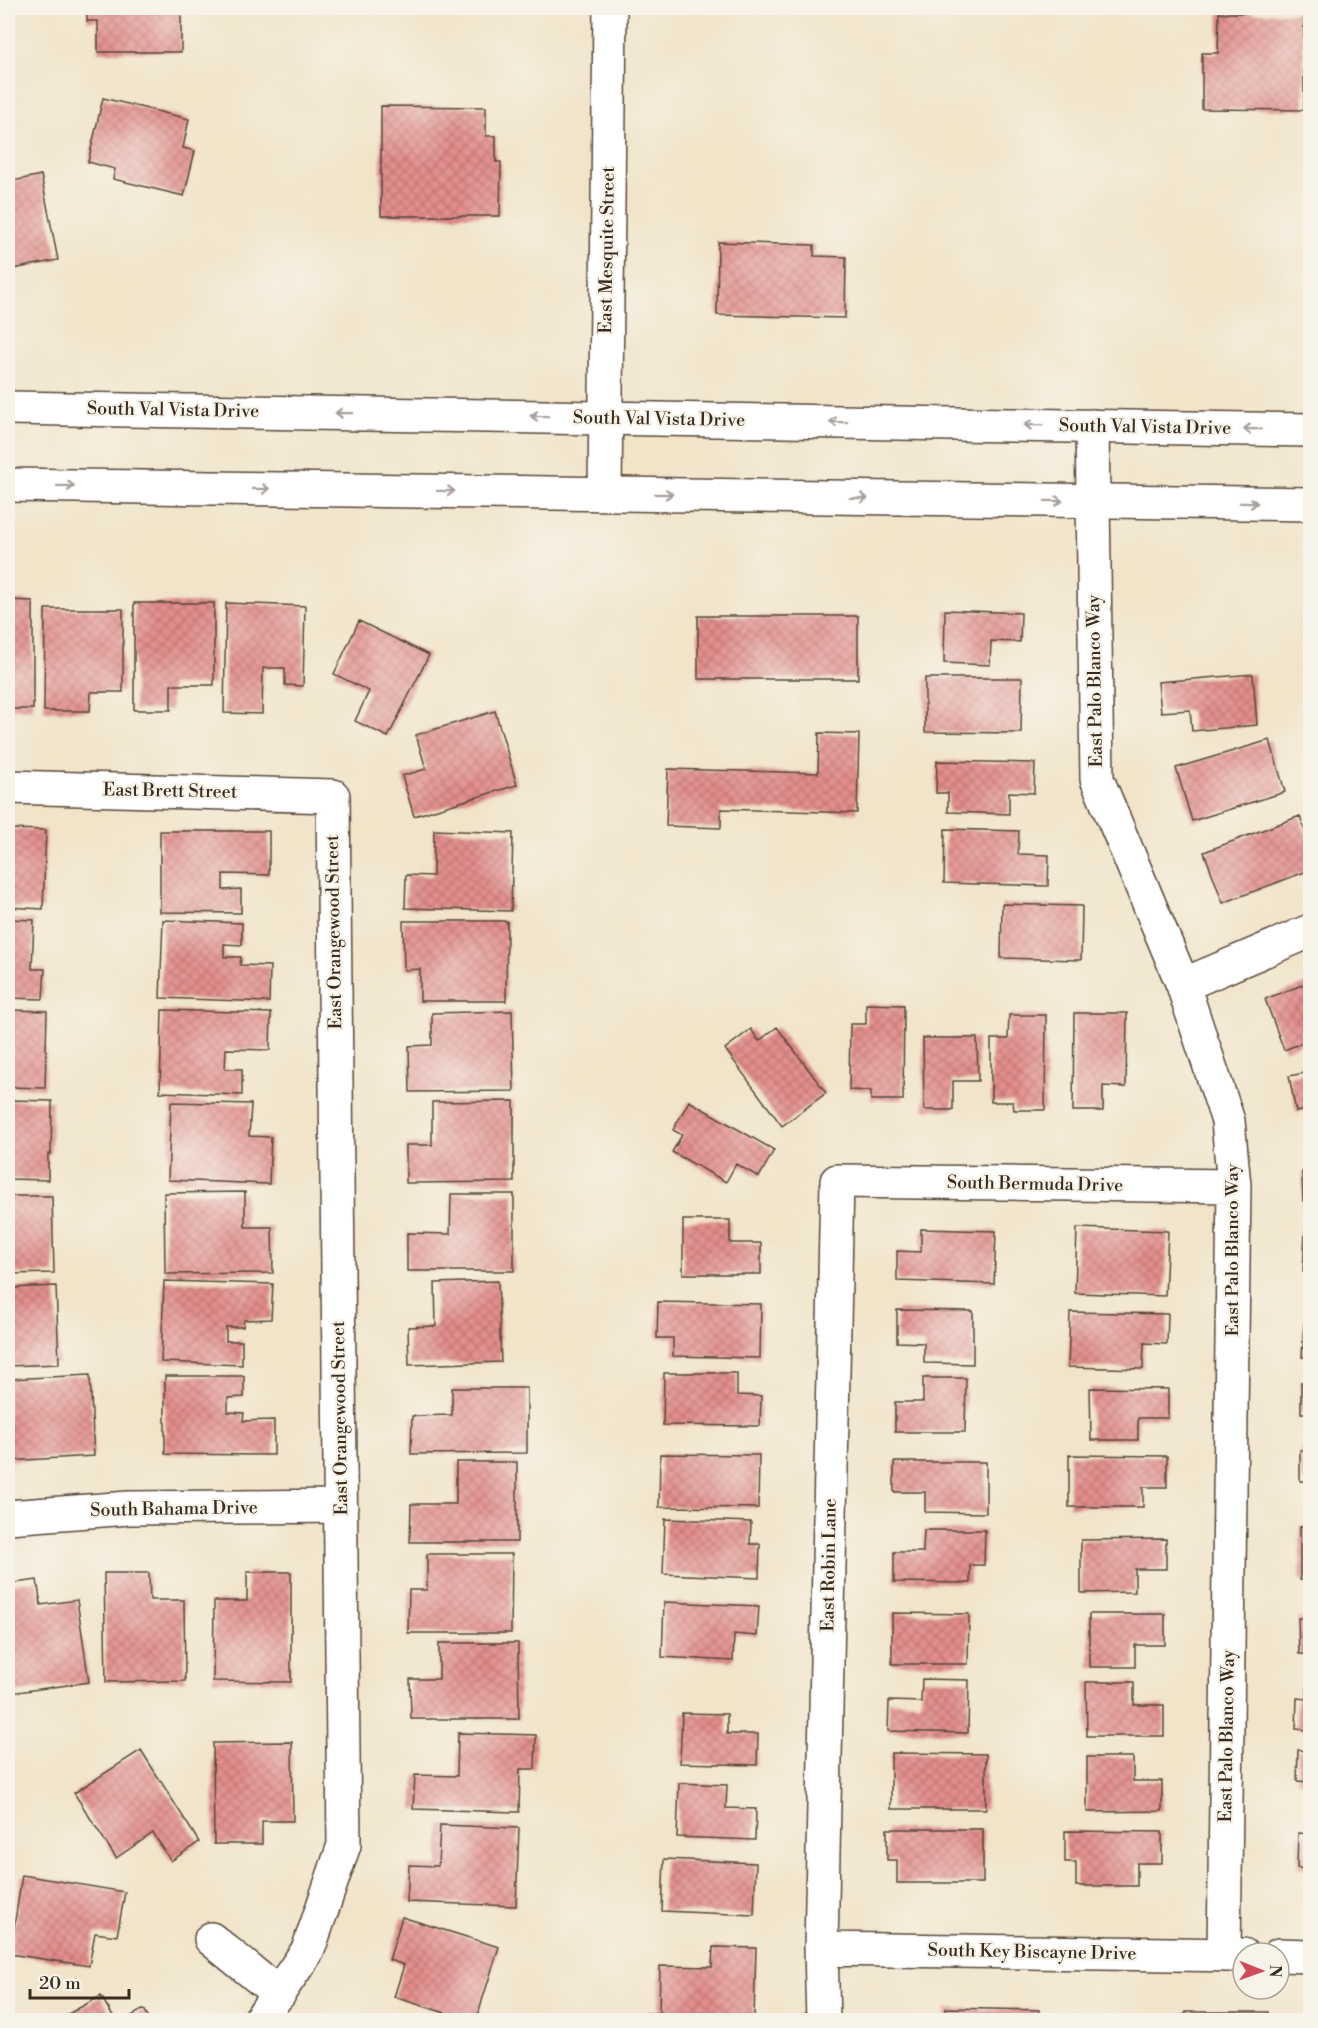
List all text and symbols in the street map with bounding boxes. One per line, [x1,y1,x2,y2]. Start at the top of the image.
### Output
street label: East Mesquite Street [594,165,620,334]
street label: South Val Vista Drive [87,397,259,423]
street label: South Val Vista Drive [573,406,745,432]
one-way arrow [334,407,354,419]
one-way arrow [529,411,549,422]
street label: South Val Vista Drive [1059,414,1231,440]
one-way arrow [829,416,849,428]
one-way arrow [1024,420,1044,431]
one-way arrow [1243,423,1263,435]
one-way arrow [55,480,75,492]
one-way arrow [250,483,270,495]
one-way arrow [436,485,456,497]
one-way arrow [653,488,673,500]
one-way arrow [848,492,868,503]
one-way arrow [1043,495,1063,507]
one-way arrow [1238,497,1258,509]
street label: East Palo Blanco Way [1082,594,1108,768]
street label: East Brett Street [103,778,238,804]
street label: East Orangewood Street [321,834,347,1030]
street label: East Palo Blanco Way [1221,1163,1244,1336]
street label: South Bermuda Drive [947,1171,1123,1197]
street label: East Orangewood Street [327,1320,353,1516]
street label: South Bahama Drive [90,1496,258,1522]
street label: East Robin Lane [816,1498,842,1632]
street label: East Palo Blanco Way [1214,1649,1240,1823]
street label: South Key Biscayne Drive [927,1939,1137,1965]
north arrow [1231,1941,1291,2001]
scale bar [30,1962,129,2000]
text: N [1265,1965,1285,1978]
text: 20 m [39,1972,81,1995]

